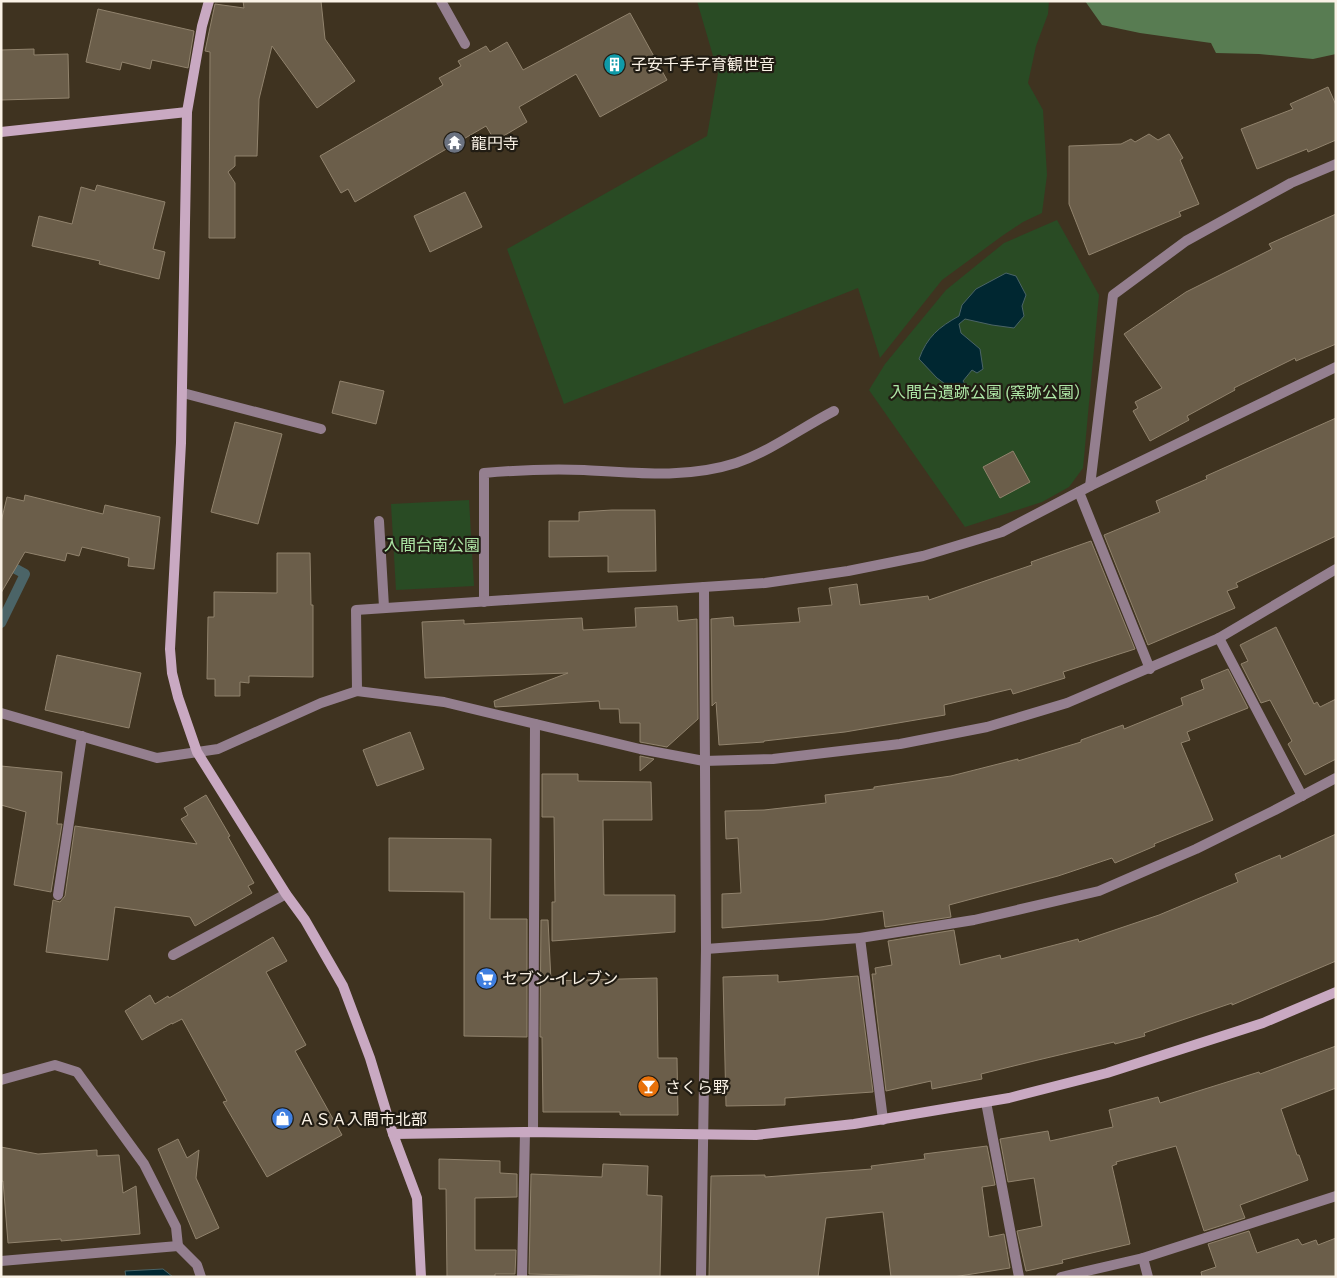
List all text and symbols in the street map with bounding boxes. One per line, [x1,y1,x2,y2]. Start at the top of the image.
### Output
building icon: 子安千手子育観世音 [603,52,627,76]
place label: 子安千手子育観世音 [631,53,775,75]
temple icon: 龍円寺 [443,131,467,155]
place label: 龍円寺 [471,132,519,154]
park label: 入間台遺跡公園 (窯跡公園） [890,381,1090,403]
park label: 入間台南公園 [384,534,480,556]
supermarket icon: セブン-イレブン [474,966,498,990]
place label: セブン-イレブン [502,967,618,989]
bar icon: さくら野 [637,1075,661,1099]
place label: さくら野 [665,1076,729,1098]
shop icon: ＡＳＡ入間市北部 [271,1107,295,1131]
place label: ＡＳＡ入間市北部 [299,1108,427,1130]

